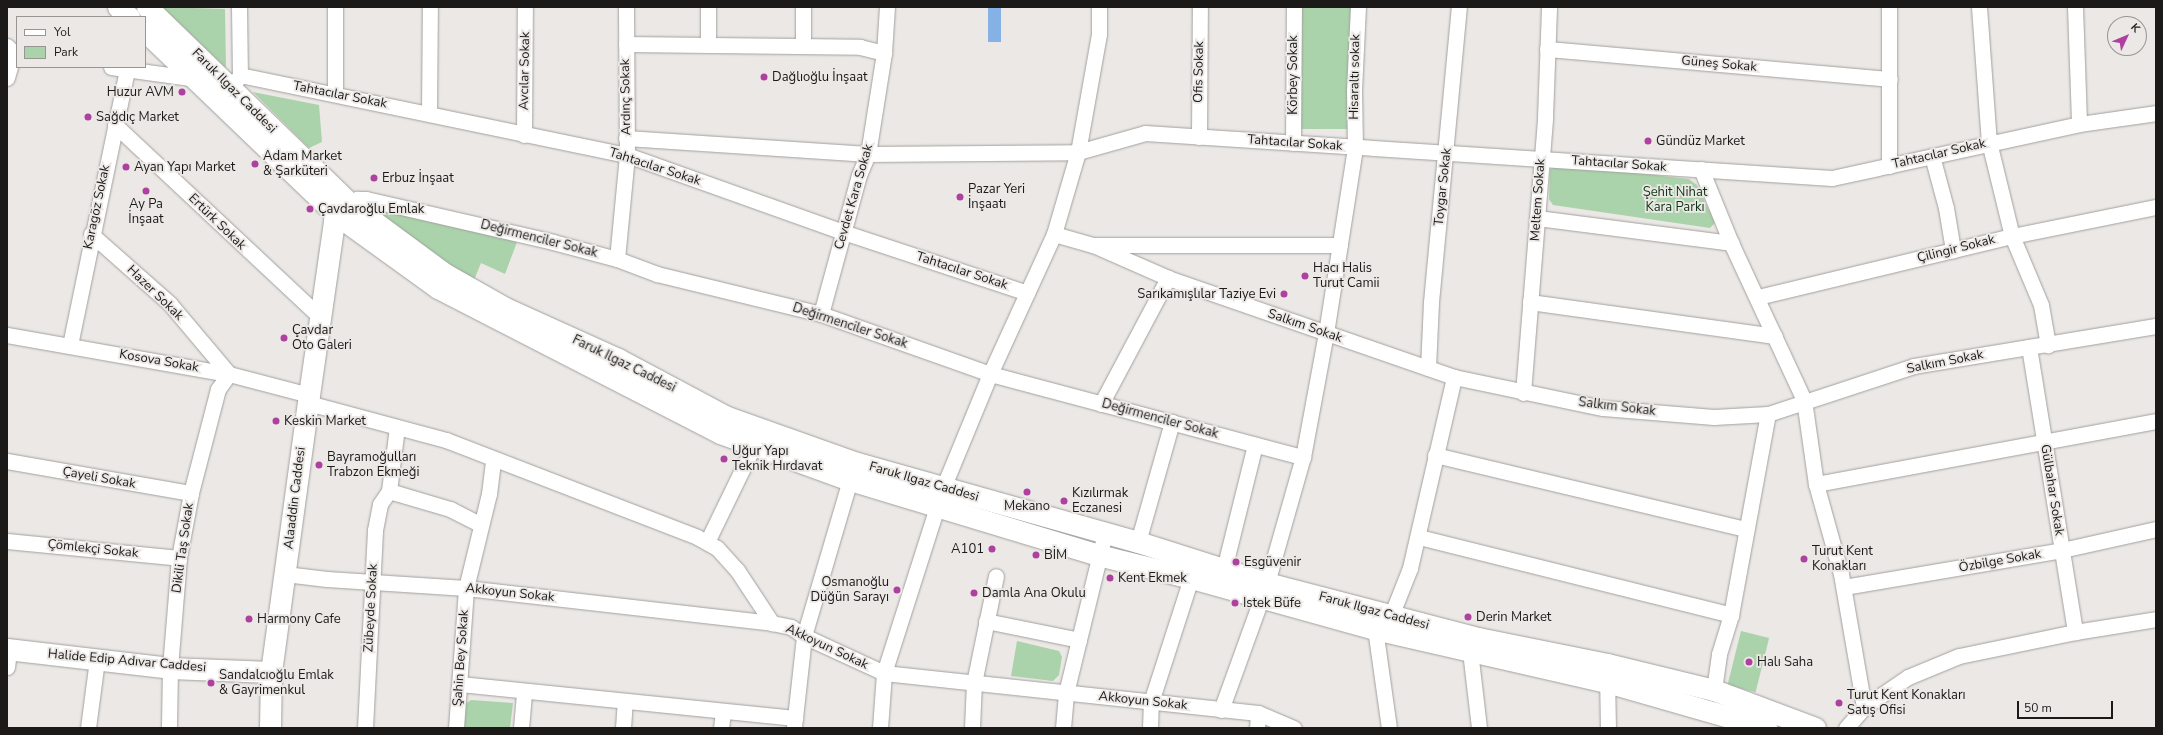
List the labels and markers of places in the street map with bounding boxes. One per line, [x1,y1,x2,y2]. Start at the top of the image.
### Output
place label: Dağlıoğlu İnşaat [772,69,868,85]
marker: Dağlıoğlu İnşaat [759,72,769,82]
place label: Huzur AVM [107,84,174,100]
marker: Huzur AVM [177,87,187,97]
place label: Sağdıç Market [96,109,179,125]
marker: Sağdıç Market [83,112,93,122]
place label: Gündüz Market [1656,133,1745,149]
marker: Gündüz Market [1643,136,1653,146]
place label: Adam Market & Şarküteri [263,149,342,180]
place label: Ayan Yapı Market [134,159,235,175]
marker: Adam Market & Şarküteri [250,159,260,169]
marker: Ayan Yapı Market [121,162,131,172]
place label: Erbuz İnşaat [382,170,454,186]
marker: Erbuz İnşaat [369,173,379,183]
place label: Pazar Yeri İnşaatı [968,182,1025,213]
marker: Ay Pa İnşaat [141,186,151,196]
marker: Pazar Yeri İnşaatı [955,192,965,202]
place label: Ay Pa İnşaat [128,197,164,228]
place label: Çavdaroğlu Emlak [318,201,424,217]
marker: Çavdaroğlu Emlak [305,204,315,214]
place label: Hacı Halis Turut Camii [1313,261,1380,292]
marker: Hacı Halis Turut Camii [1300,271,1310,281]
place label: Sarıkamışlılar Taziye Evi [1137,286,1276,302]
marker: Sarıkamışlılar Taziye Evi [1279,289,1289,299]
place label: Çavdar Oto Galeri [292,323,352,354]
marker: Çavdar Oto Galeri [279,333,289,343]
place label: Keskin Market [284,413,366,429]
marker: Keskin Market [271,416,281,426]
place label: Uğur Yapı Teknik Hırdavat [732,444,822,475]
place label: Bayramoğulları Trabzon Ekmeği [327,450,419,481]
marker: Uğur Yapı Teknik Hırdavat [719,454,729,464]
marker: Bayramoğulları Trabzon Ekmeği [314,460,324,470]
place label: Kızılırmak Eczanesi [1072,486,1128,517]
marker: Mekano [1022,487,1032,497]
marker: Kızılırmak Eczanesi [1059,496,1069,506]
place label: Mekano [1004,498,1050,514]
place label: A101 [951,541,984,557]
marker: A101 [987,544,997,554]
place label: Turut Kent Konakları [1812,544,1873,575]
place label: BİM [1044,547,1067,563]
marker: BİM [1031,550,1041,560]
place label: Esgüvenir [1244,554,1301,570]
marker: Turut Kent Konakları [1799,554,1809,564]
marker: Esgüvenir [1231,557,1241,567]
place label: Kent Ekmek [1118,570,1187,586]
marker: Kent Ekmek [1105,573,1115,583]
place label: Osmanoğlu Düğün Sarayı [810,575,889,606]
marker: Osmanoğlu Düğün Sarayı [892,585,902,595]
place label: Damla Ana Okulu [982,585,1086,601]
marker: Damla Ana Okulu [969,588,979,598]
place label: Istek Büfe [1243,595,1301,611]
marker: Istek Büfe [1230,598,1240,608]
place label: Derin Market [1476,609,1551,625]
place label: Harmony Cafe [257,611,341,627]
marker: Derin Market [1463,612,1473,622]
marker: Harmony Cafe [244,614,254,624]
place label: Halı Saha [1757,654,1813,670]
marker: Halı Saha [1744,657,1754,667]
place label: Sandalcıoğlu Emlak & Gayrimenkul [219,668,334,699]
marker: Sandalcıoğlu Emlak & Gayrimenkul [206,678,216,688]
place label: Turut Kent Konakları Satış Ofisi [1847,688,1966,719]
marker: Turut Kent Konakları Satış Ofisi [1834,698,1844,708]

